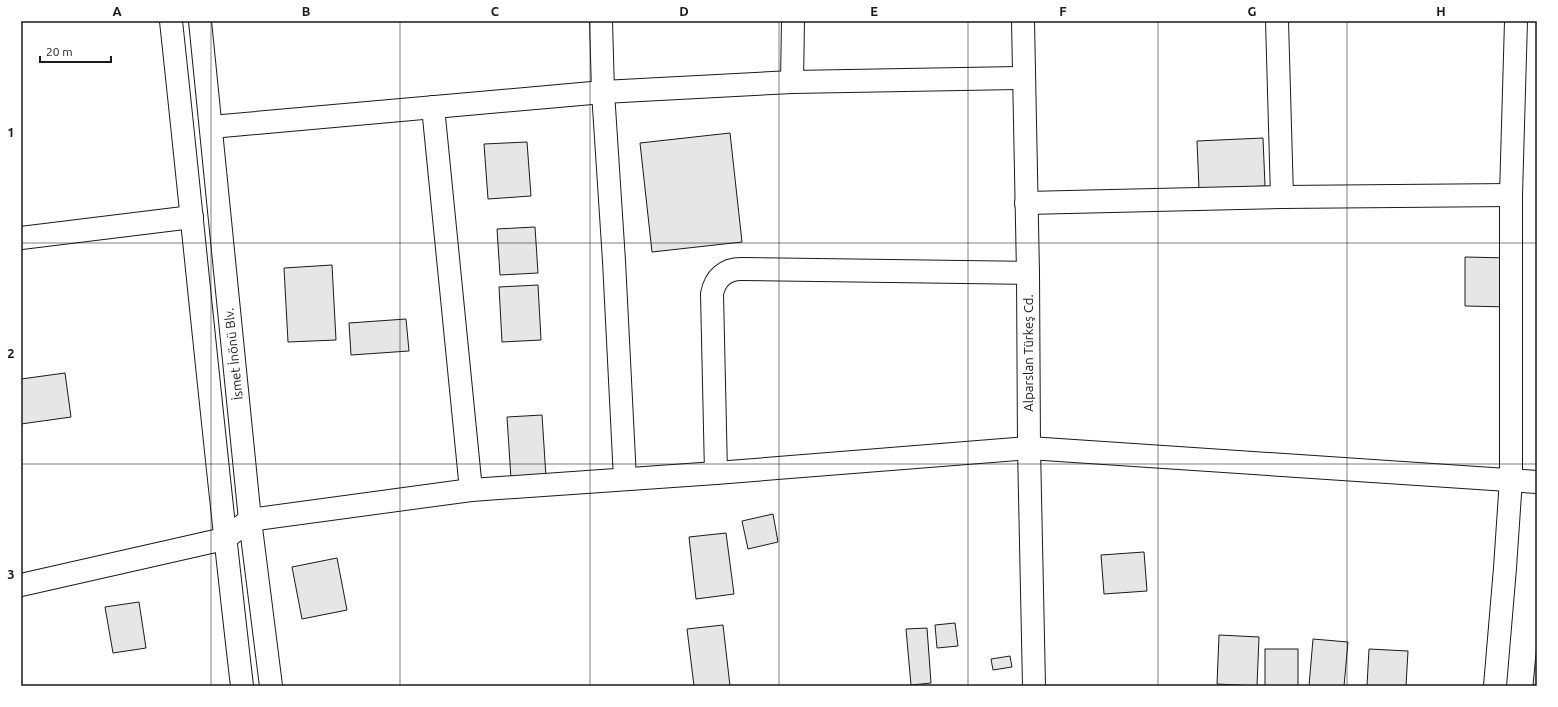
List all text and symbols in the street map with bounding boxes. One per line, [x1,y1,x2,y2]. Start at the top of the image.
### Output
text: A [112,4,122,18]
text: B [302,4,311,18]
text: C [491,4,500,18]
text: D [679,4,689,18]
text: E [870,4,878,18]
text: F [1059,4,1067,18]
text: G [1248,4,1257,18]
text: H [1436,4,1446,18]
scale bar [40,38,111,64]
text: 20 m [46,45,73,58]
text: 1 [7,125,15,139]
street label: Alparslan Türkeş Cd. [1021,294,1035,412]
street label: İsmet İnönü Blv. [220,307,245,401]
text: 2 [7,346,15,360]
text: 3 [7,567,15,581]

